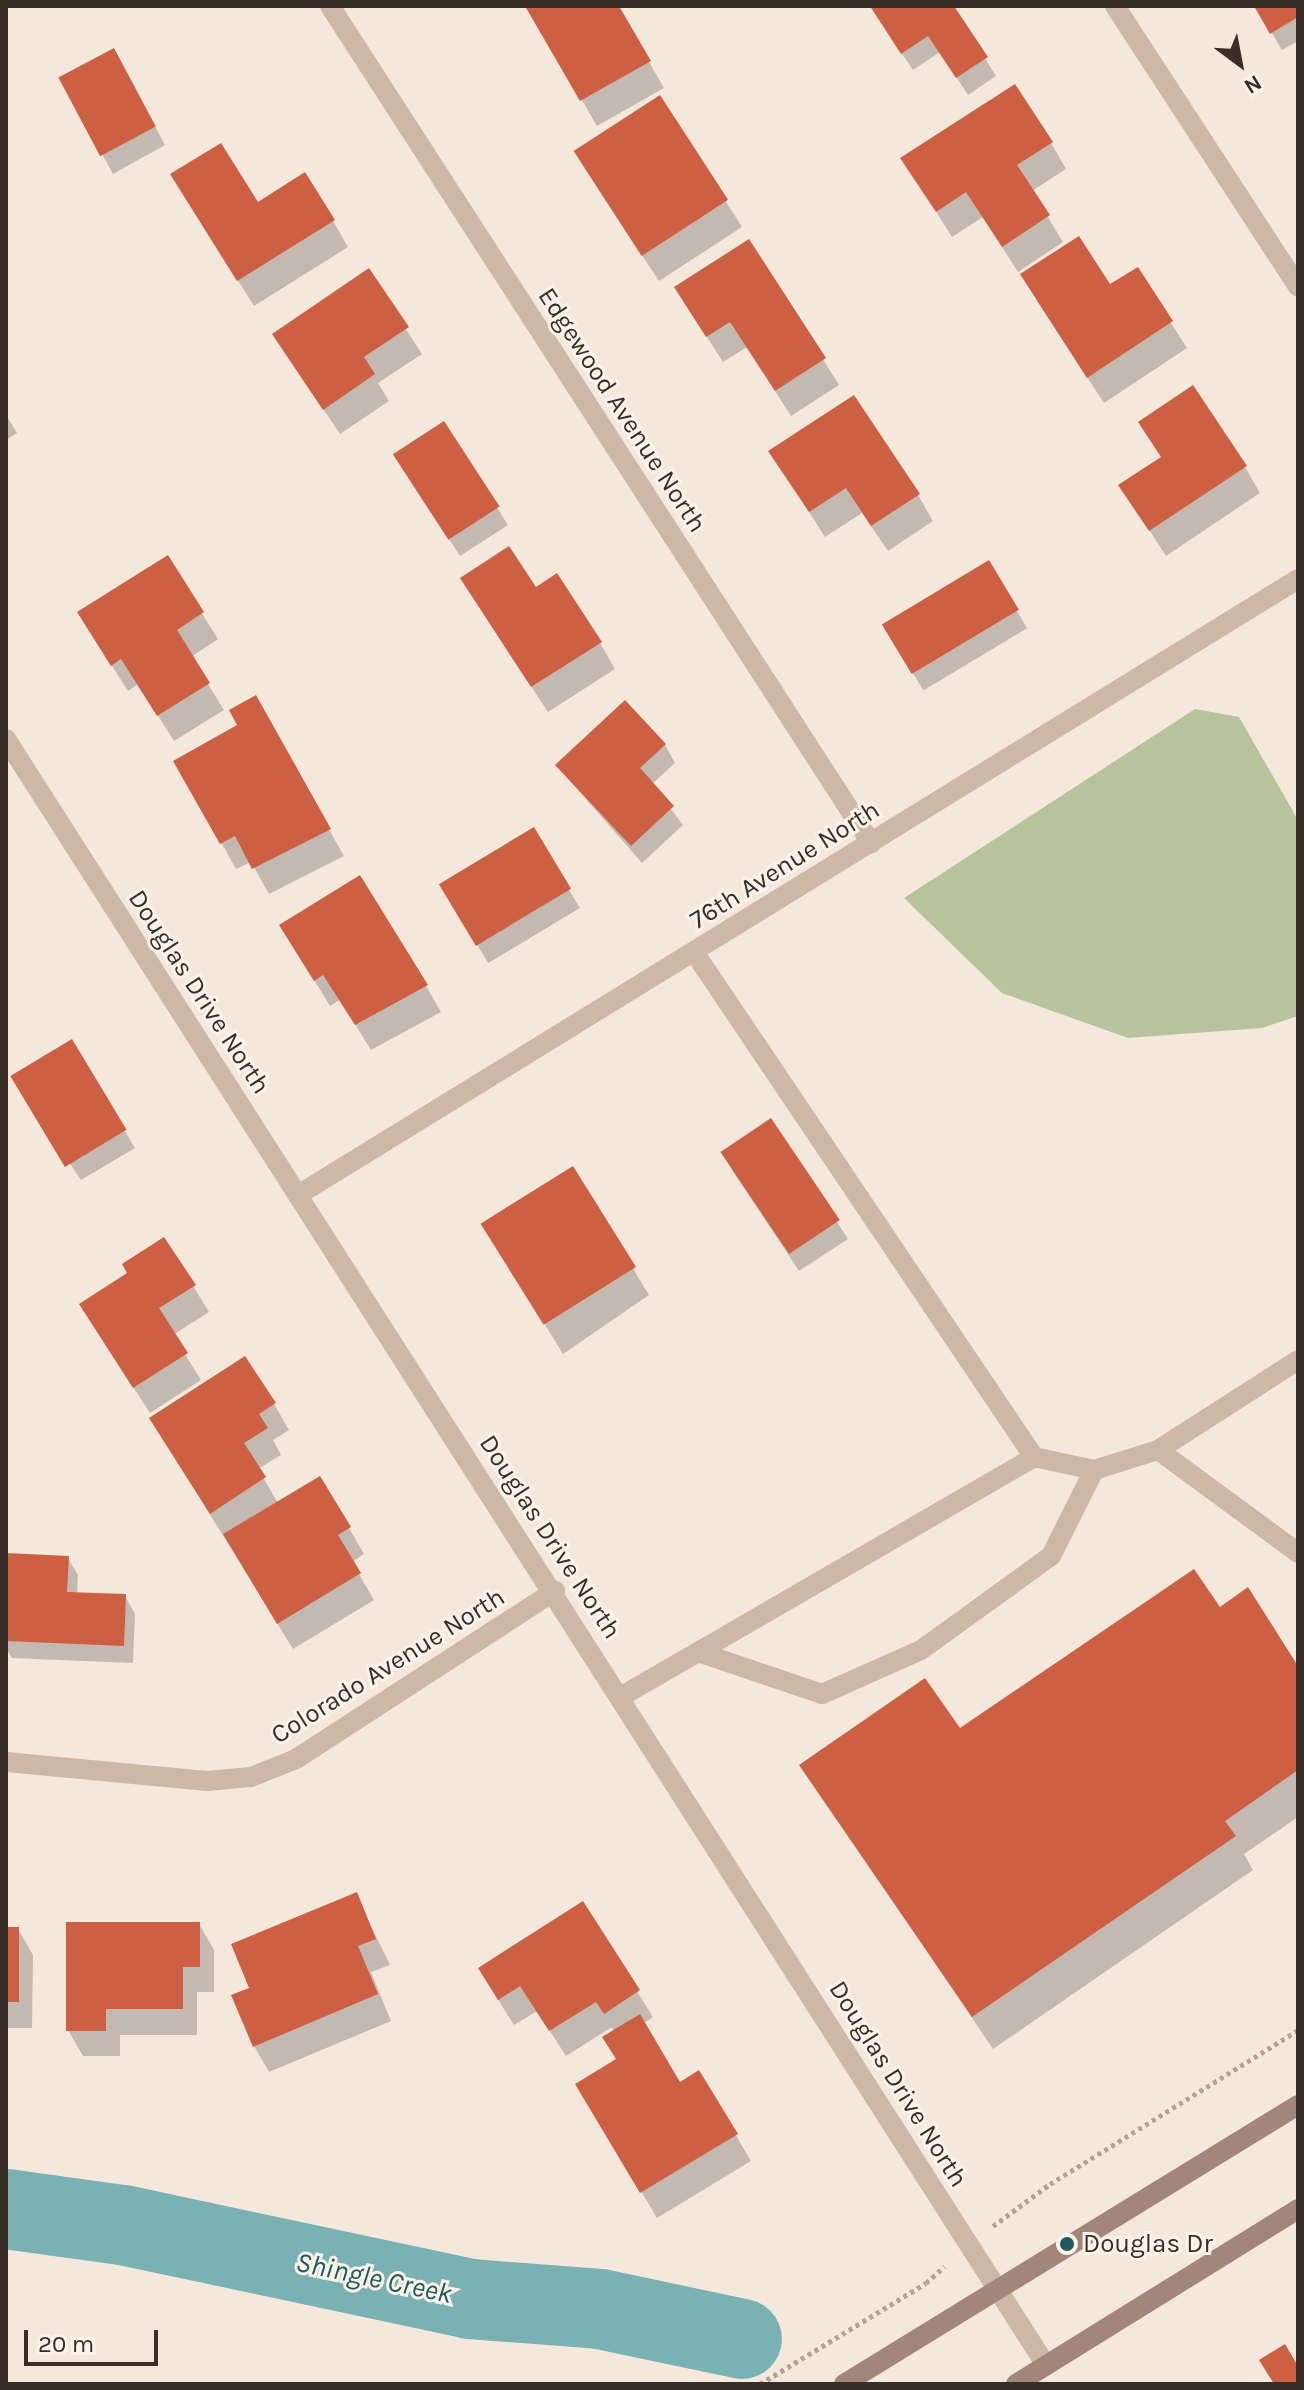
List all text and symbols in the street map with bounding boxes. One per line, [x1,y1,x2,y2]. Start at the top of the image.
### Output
north arrow [1200,24,1280,104]
text: N [1239,69,1266,100]
street label: Edgewood Avenue North [531,282,713,538]
street label: 76th Avenue North [685,794,885,936]
street label: Douglas Drive North [121,884,277,1100]
street label: Douglas Drive North [472,1429,628,1645]
street label: Colorado Avenue North [265,1581,511,1751]
street label: Douglas Drive North [822,1975,974,2193]
place label: Douglas Dr [1083,2228,1213,2260]
marker: Douglas Dr [1058,2235,1076,2253]
water label: Shingle Creek [293,2245,455,2311]
scale bar [28,2314,162,2364]
text: 20 m [38,2330,94,2358]

